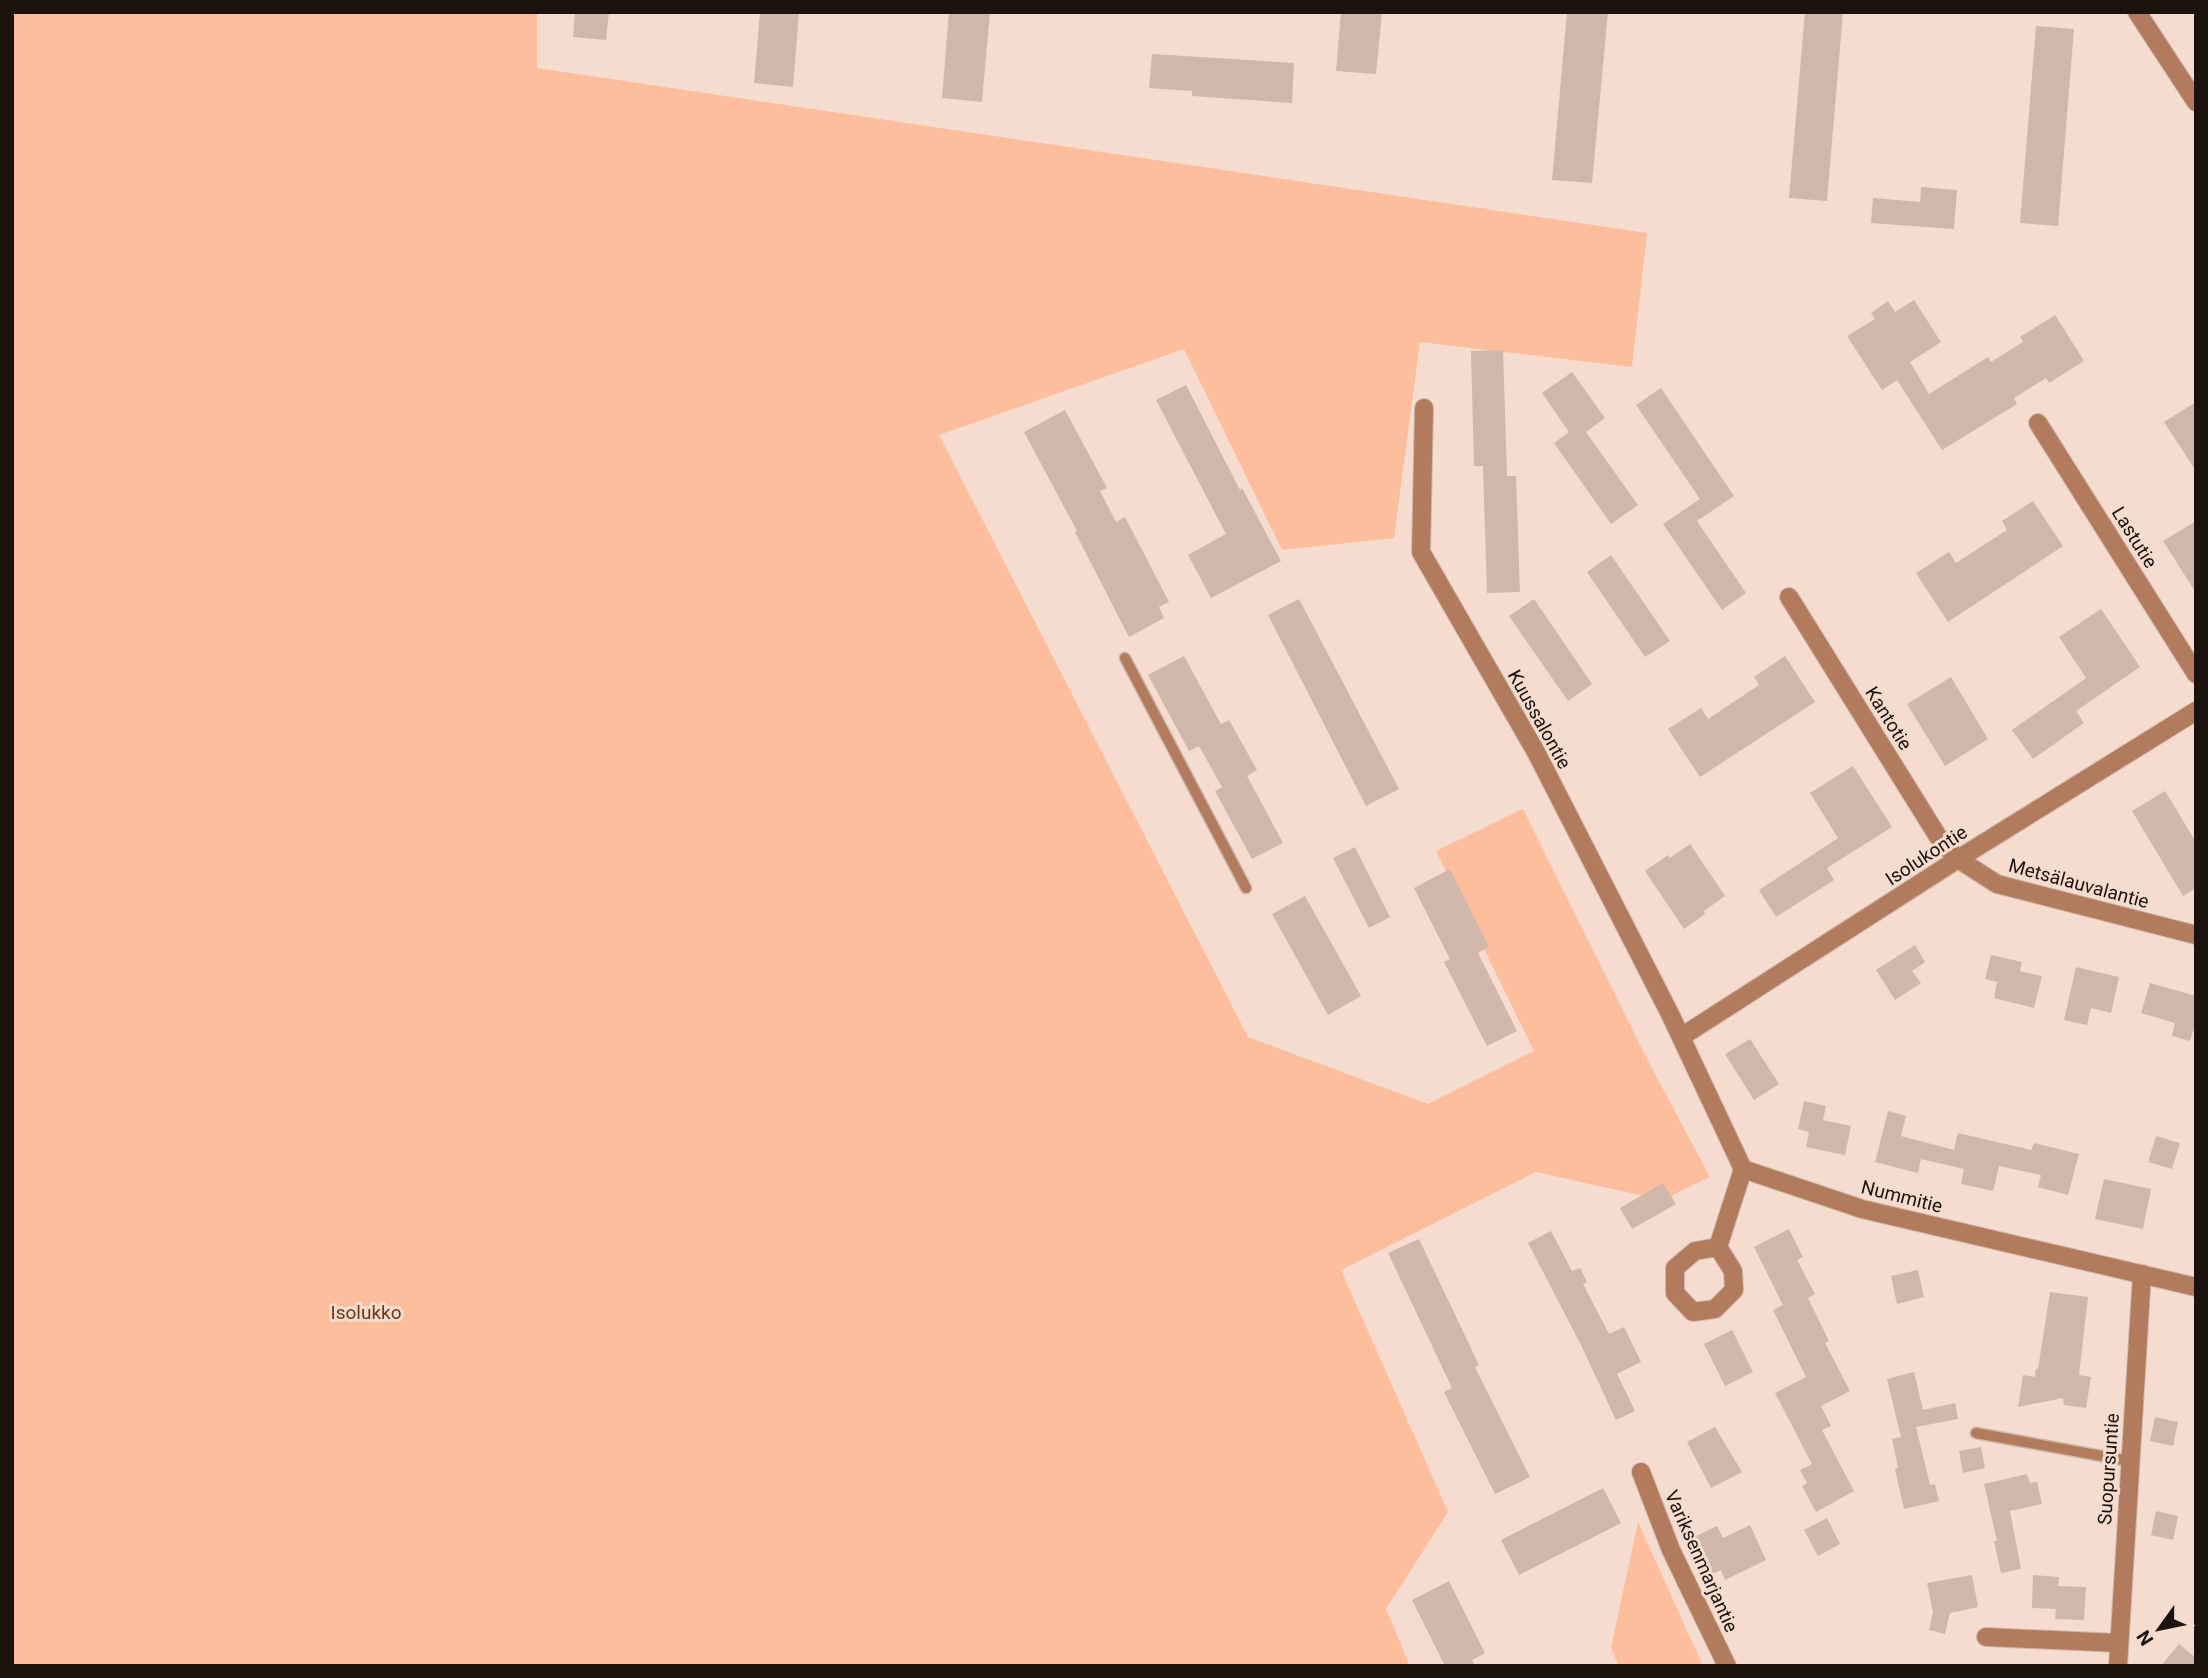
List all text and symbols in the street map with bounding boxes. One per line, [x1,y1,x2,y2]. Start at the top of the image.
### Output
street label: Lastutie [2107,502,2162,572]
street label: Kuussalontie [1503,666,1576,773]
street label: Kantotie [1860,682,1917,754]
street label: Isolukontie [1881,821,1971,890]
street label: Metsälauvalantie [2006,854,2151,913]
street label: Nummitie [1859,1175,1945,1218]
park label: Isolukko [331,1301,402,1324]
street label: Suopursuntie [2093,1412,2124,1526]
street label: Variksenmarjantie [1660,1487,1743,1636]
north arrow [2124,1594,2194,1664]
text: N [2132,1626,2158,1650]

